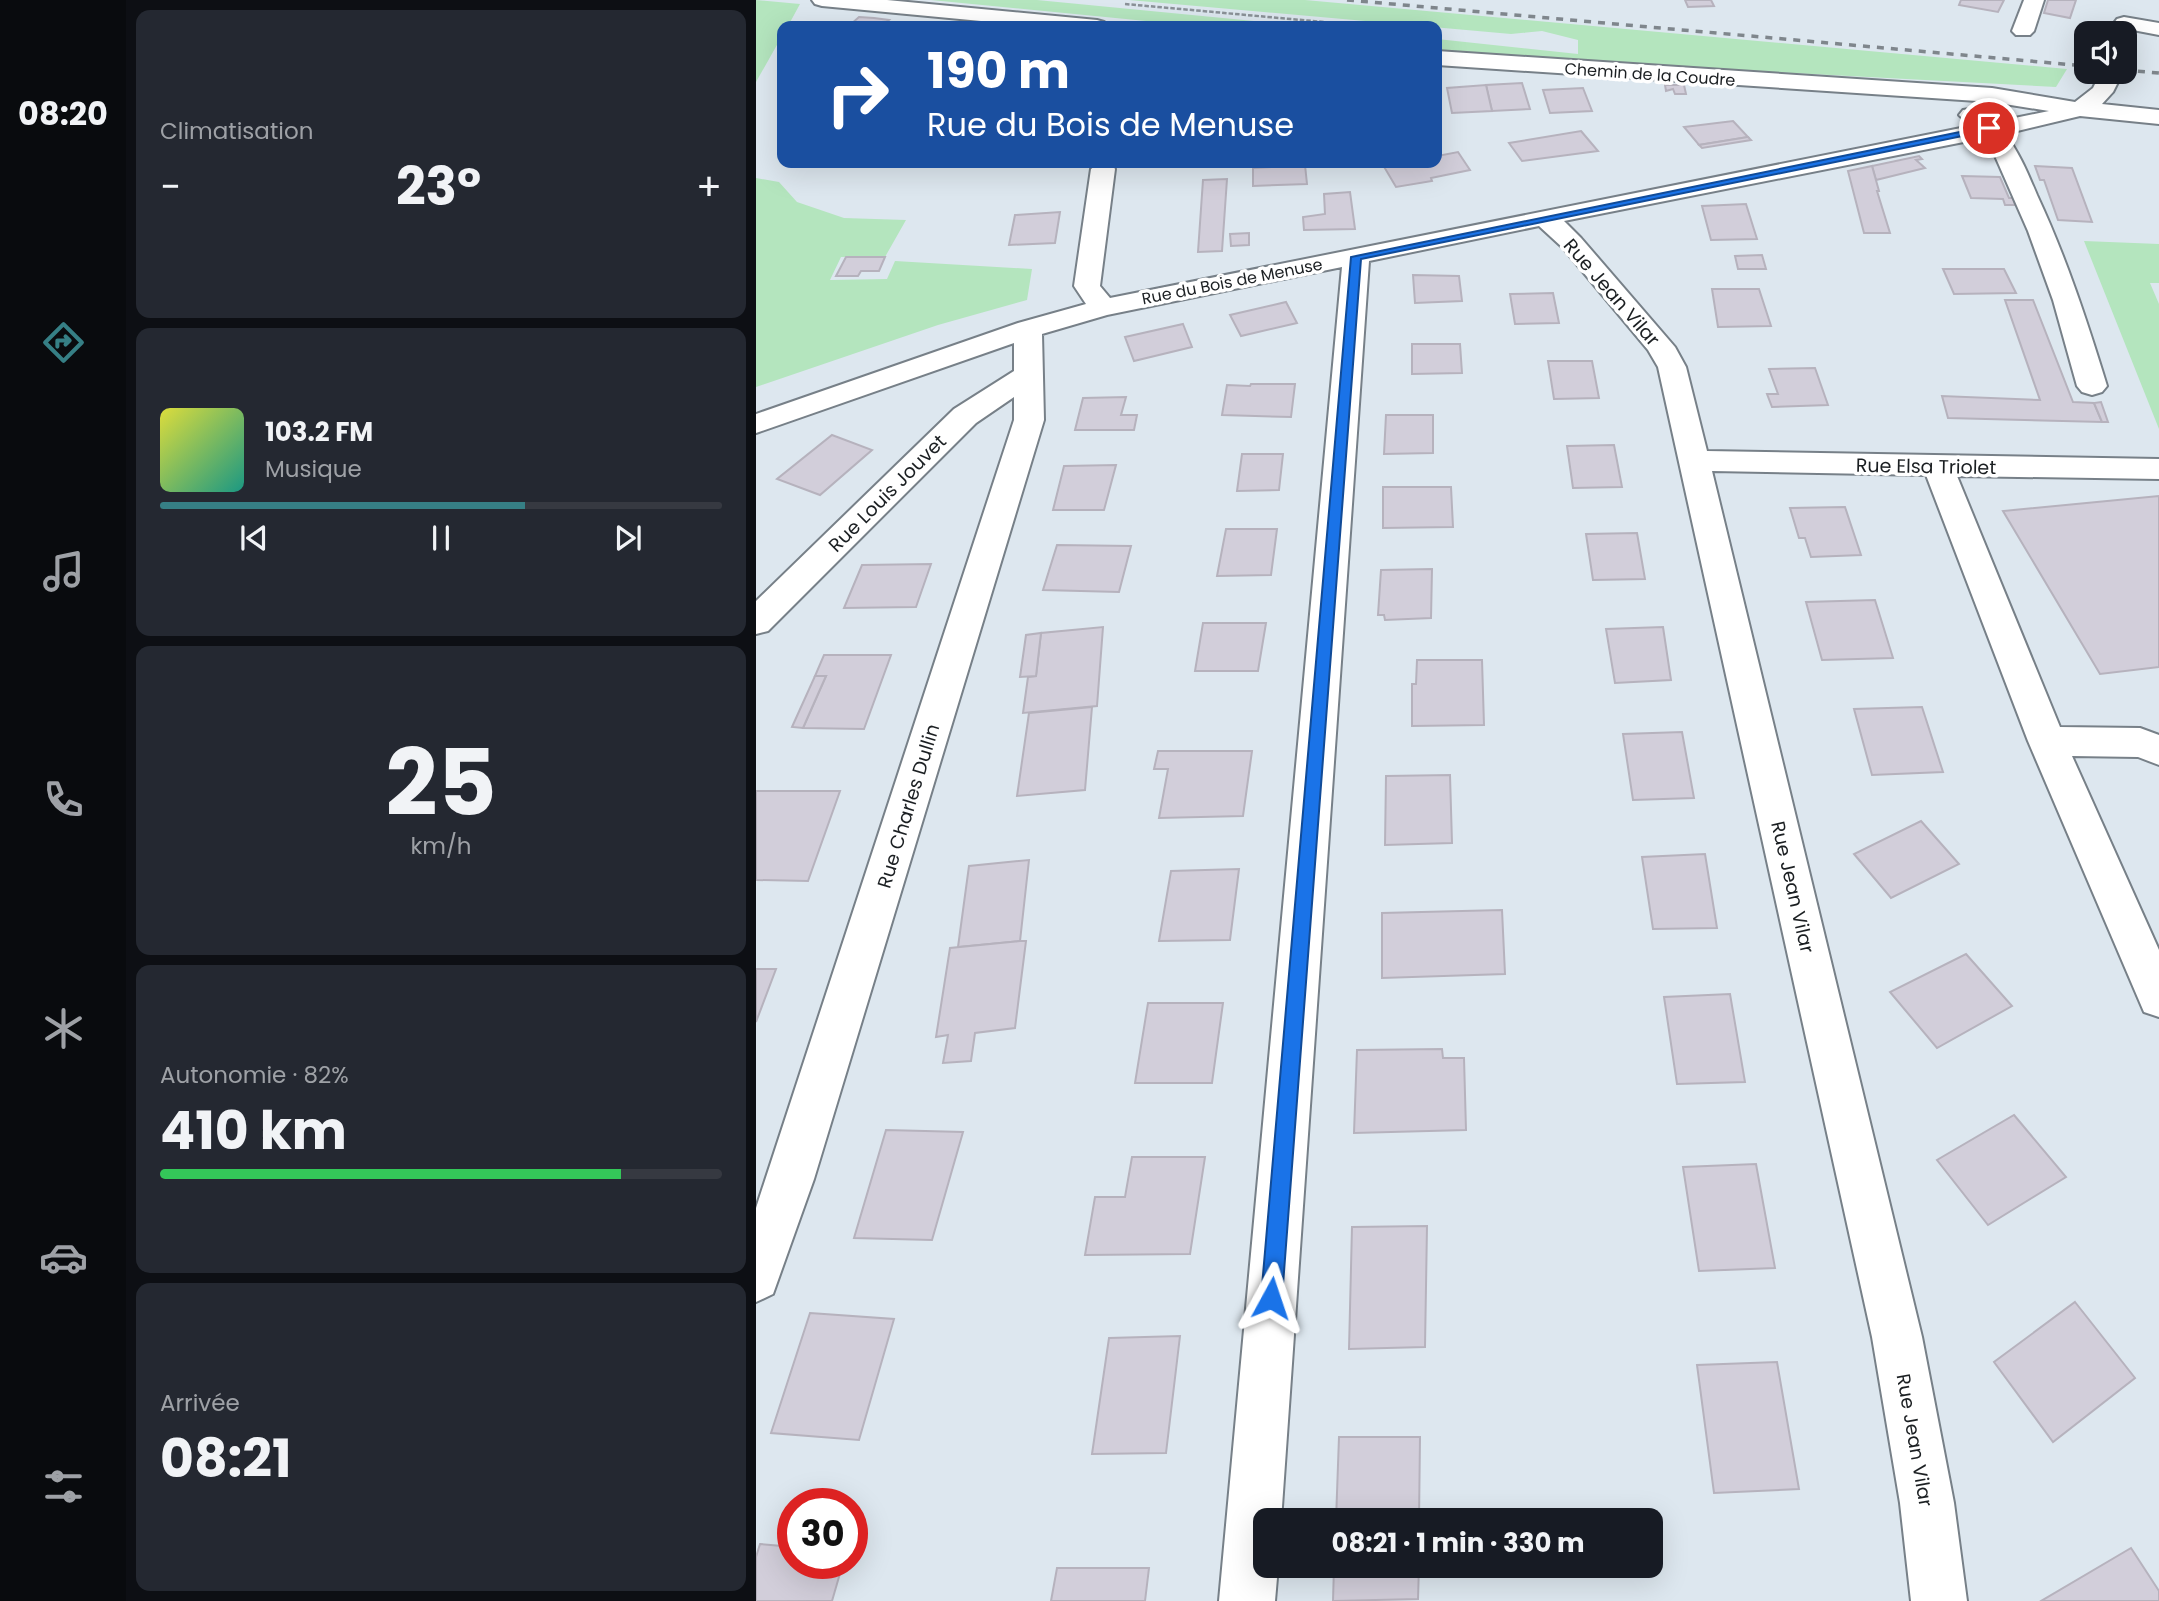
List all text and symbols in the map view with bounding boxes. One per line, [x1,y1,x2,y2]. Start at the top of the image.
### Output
map controls [2074,21,2137,84]
button: sound [2074,21,2137,84]
text: 190 m [927,37,1070,105]
icon: right [812,49,903,140]
street label: Chemin de la Coudre [1564,57,1736,92]
text: 08:20 [18,91,108,136]
pin [1959,98,2019,158]
text: Rue du Bois de Menuse [927,102,1294,147]
icon: arrive [1970,109,2008,147]
text: Climatisation [160,115,313,147]
text: 23° [396,150,481,223]
text: − [160,160,181,213]
text: + [696,160,722,213]
street label: Rue Jean Vilar [1557,233,1666,352]
street label: Rue du Bois de Menuse [1140,253,1324,310]
icon: directions [39,318,88,367]
text: 103.2 FM [265,414,373,450]
street label: Rue Louis Jouvet [822,428,952,558]
street label: Rue Elsa Triolet [1856,452,1996,481]
text: Musique [265,453,362,485]
icon: previous [235,519,273,557]
icon: pause [422,519,460,557]
icon: next [609,519,647,557]
icon: music [39,547,88,596]
text: 25 [385,719,497,847]
street label: Rue Charles Dullin [871,721,946,892]
icon: phone [39,775,88,824]
street label: Rue Jean Vilar [1764,818,1821,956]
text: km/h [410,830,472,862]
icon: climate [39,1004,88,1053]
text: Autonomie · 82% [160,1059,349,1091]
text: 410 km [160,1094,347,1167]
icon: car [39,1233,88,1282]
position arrow [1234,1261,1308,1335]
street label: Rue Jean Vilar [1890,1371,1939,1509]
text: Arrivée [160,1387,240,1419]
text: 08:21 [160,1422,292,1495]
icon: filters [39,1462,88,1511]
speed limit sign: 30 [777,1488,868,1579]
text: 08:21 · 1 min · 330 m [1332,1525,1584,1561]

